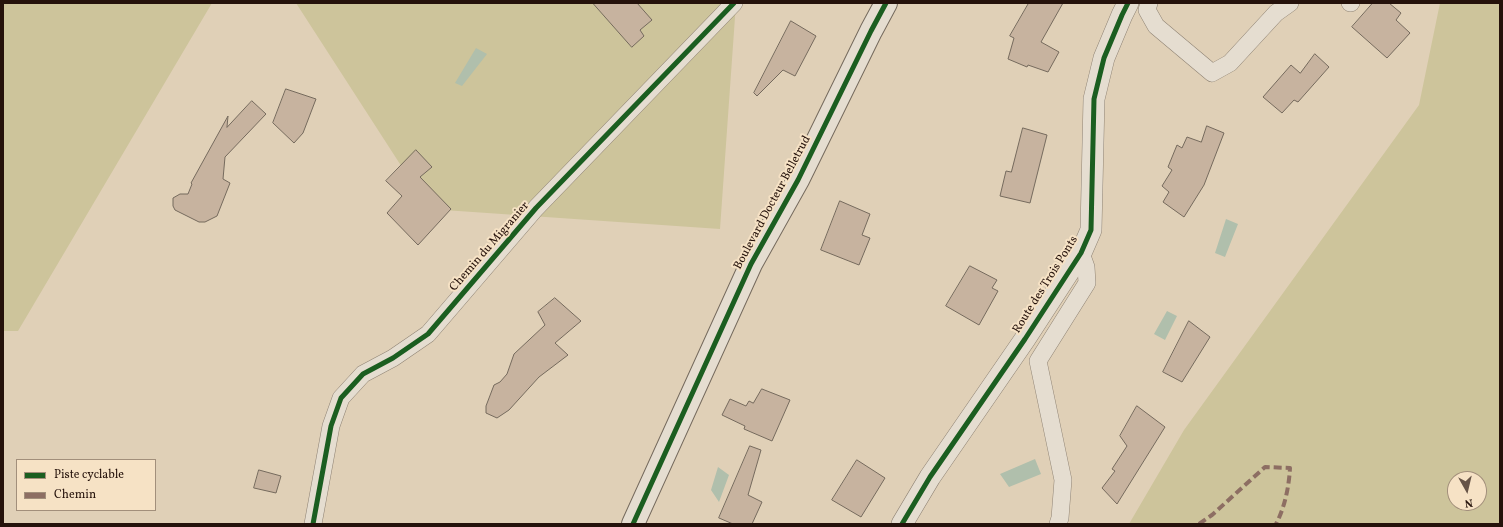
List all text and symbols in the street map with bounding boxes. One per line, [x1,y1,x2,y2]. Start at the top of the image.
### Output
street label: Boulevard Docteur Belletrud [732,134,814,272]
street label: Chemin du Migranier [447,199,533,295]
street label: Route des Trois Ponts [1010,234,1082,336]
legend [16,459,156,511]
text: Piste cyclable [54,467,124,483]
north arrow [1447,471,1487,511]
text: Chemin [54,487,96,503]
text: N [1464,494,1474,510]

